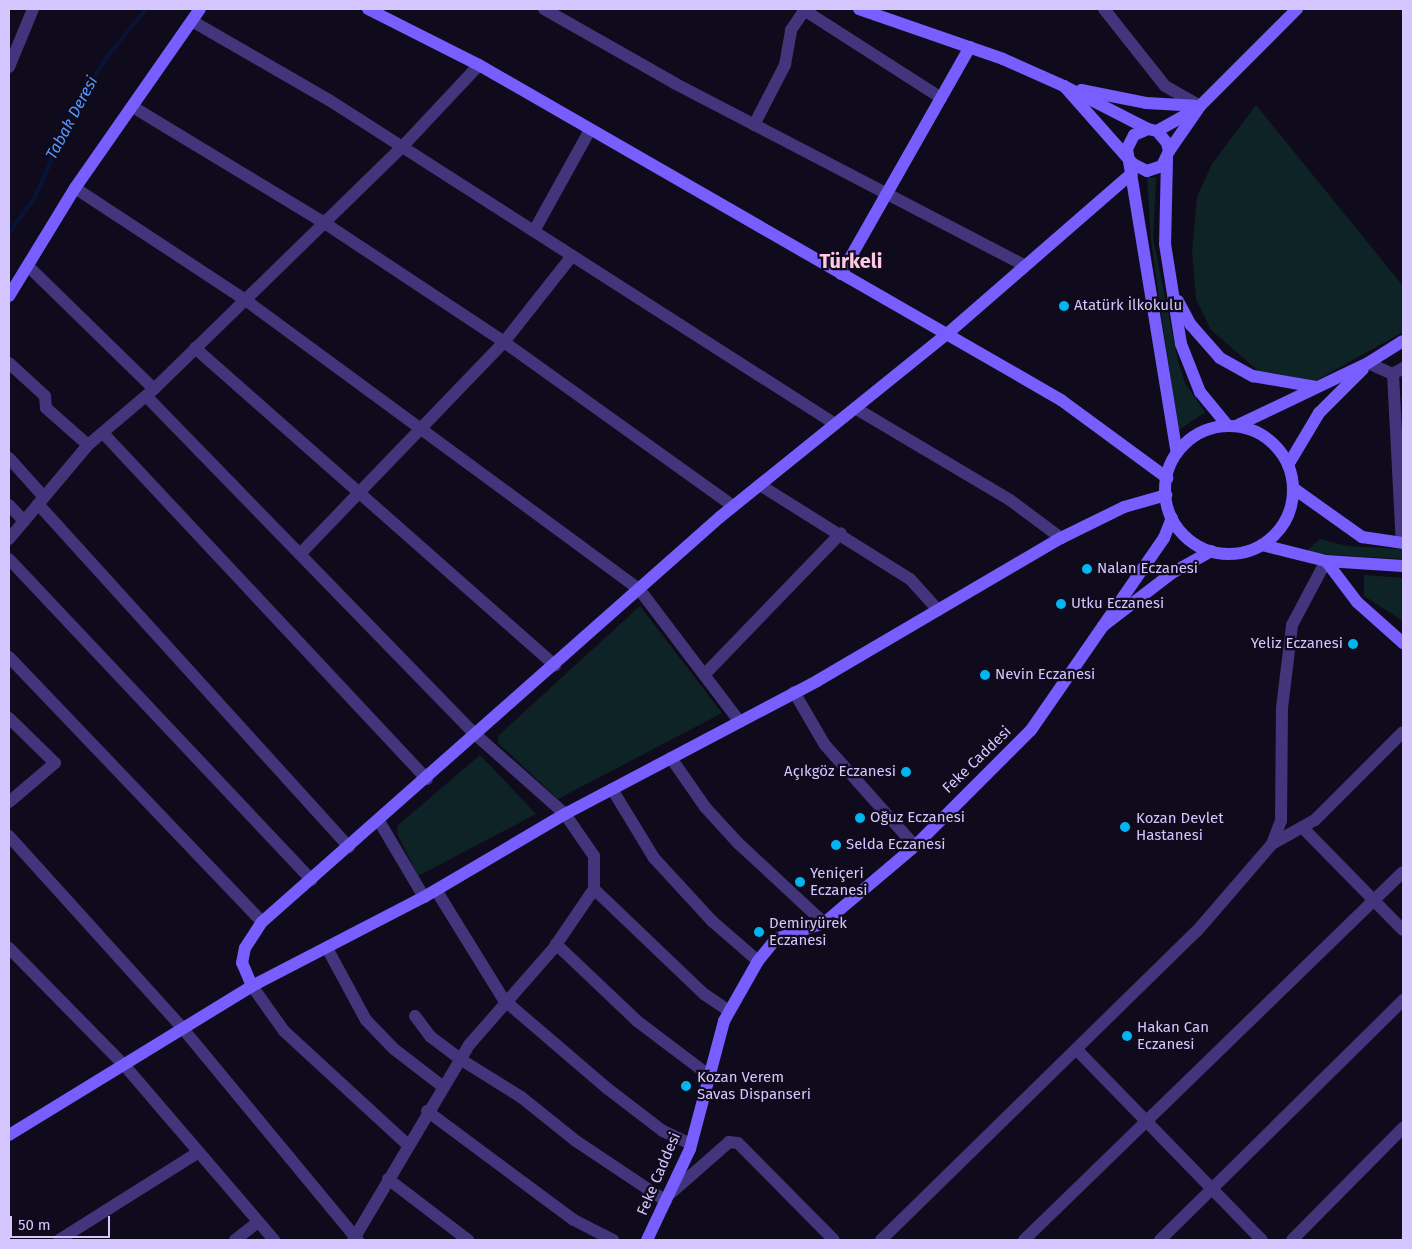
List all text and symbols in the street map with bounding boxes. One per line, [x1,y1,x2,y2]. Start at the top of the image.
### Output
water label: Tabak Deresi [42,73,102,163]
district label: Türkeli [820,249,882,273]
place label: Atatürk İlkokulu [1074,297,1182,315]
marker: Atatürk İlkokulu [1058,300,1070,312]
place label: Nalan Eczanesi [1097,560,1198,578]
marker: Nalan Eczanesi [1081,563,1093,575]
place label: Utku Eczanesi [1071,595,1164,613]
marker: Utku Eczanesi [1055,598,1067,610]
place label: Yeliz Eczanesi [1251,635,1343,653]
marker: Yeliz Eczanesi [1347,638,1359,650]
place label: Nevin Eczanesi [995,666,1095,684]
marker: Nevin Eczanesi [979,669,991,681]
street label: Feke Caddesi [939,723,1015,797]
place label: Açıkgöz Eczanesi [784,763,896,781]
marker: Açıkgöz Eczanesi [900,766,912,778]
place label: Oğuz Eczanesi [870,809,965,827]
place label: Kozan Devlet Hastanesi [1136,809,1224,844]
marker: Oğuz Eczanesi [854,812,866,824]
marker: Kozan Devlet Hastanesi [1118,820,1132,834]
place label: Selda Eczanesi [846,836,945,854]
marker: Selda Eczanesi [830,839,842,851]
place label: Yeniçeri Eczanesi [810,864,868,899]
marker: Yeniçeri Eczanesi [794,876,806,888]
place label: Demiryürek Eczanesi [769,914,847,949]
marker: Demiryürek Eczanesi [753,926,765,938]
place label: Hakan Can Eczanesi [1137,1018,1209,1053]
marker: Hakan Can Eczanesi [1121,1030,1133,1042]
place label: Kozan Verem Savas Dispanseri [697,1068,811,1103]
marker: Kozan Verem Savas Dispanseri [679,1079,693,1093]
street label: Feke Caddesi [633,1130,685,1218]
scale bar [12,1206,112,1238]
text: 50 m [18,1216,51,1234]

